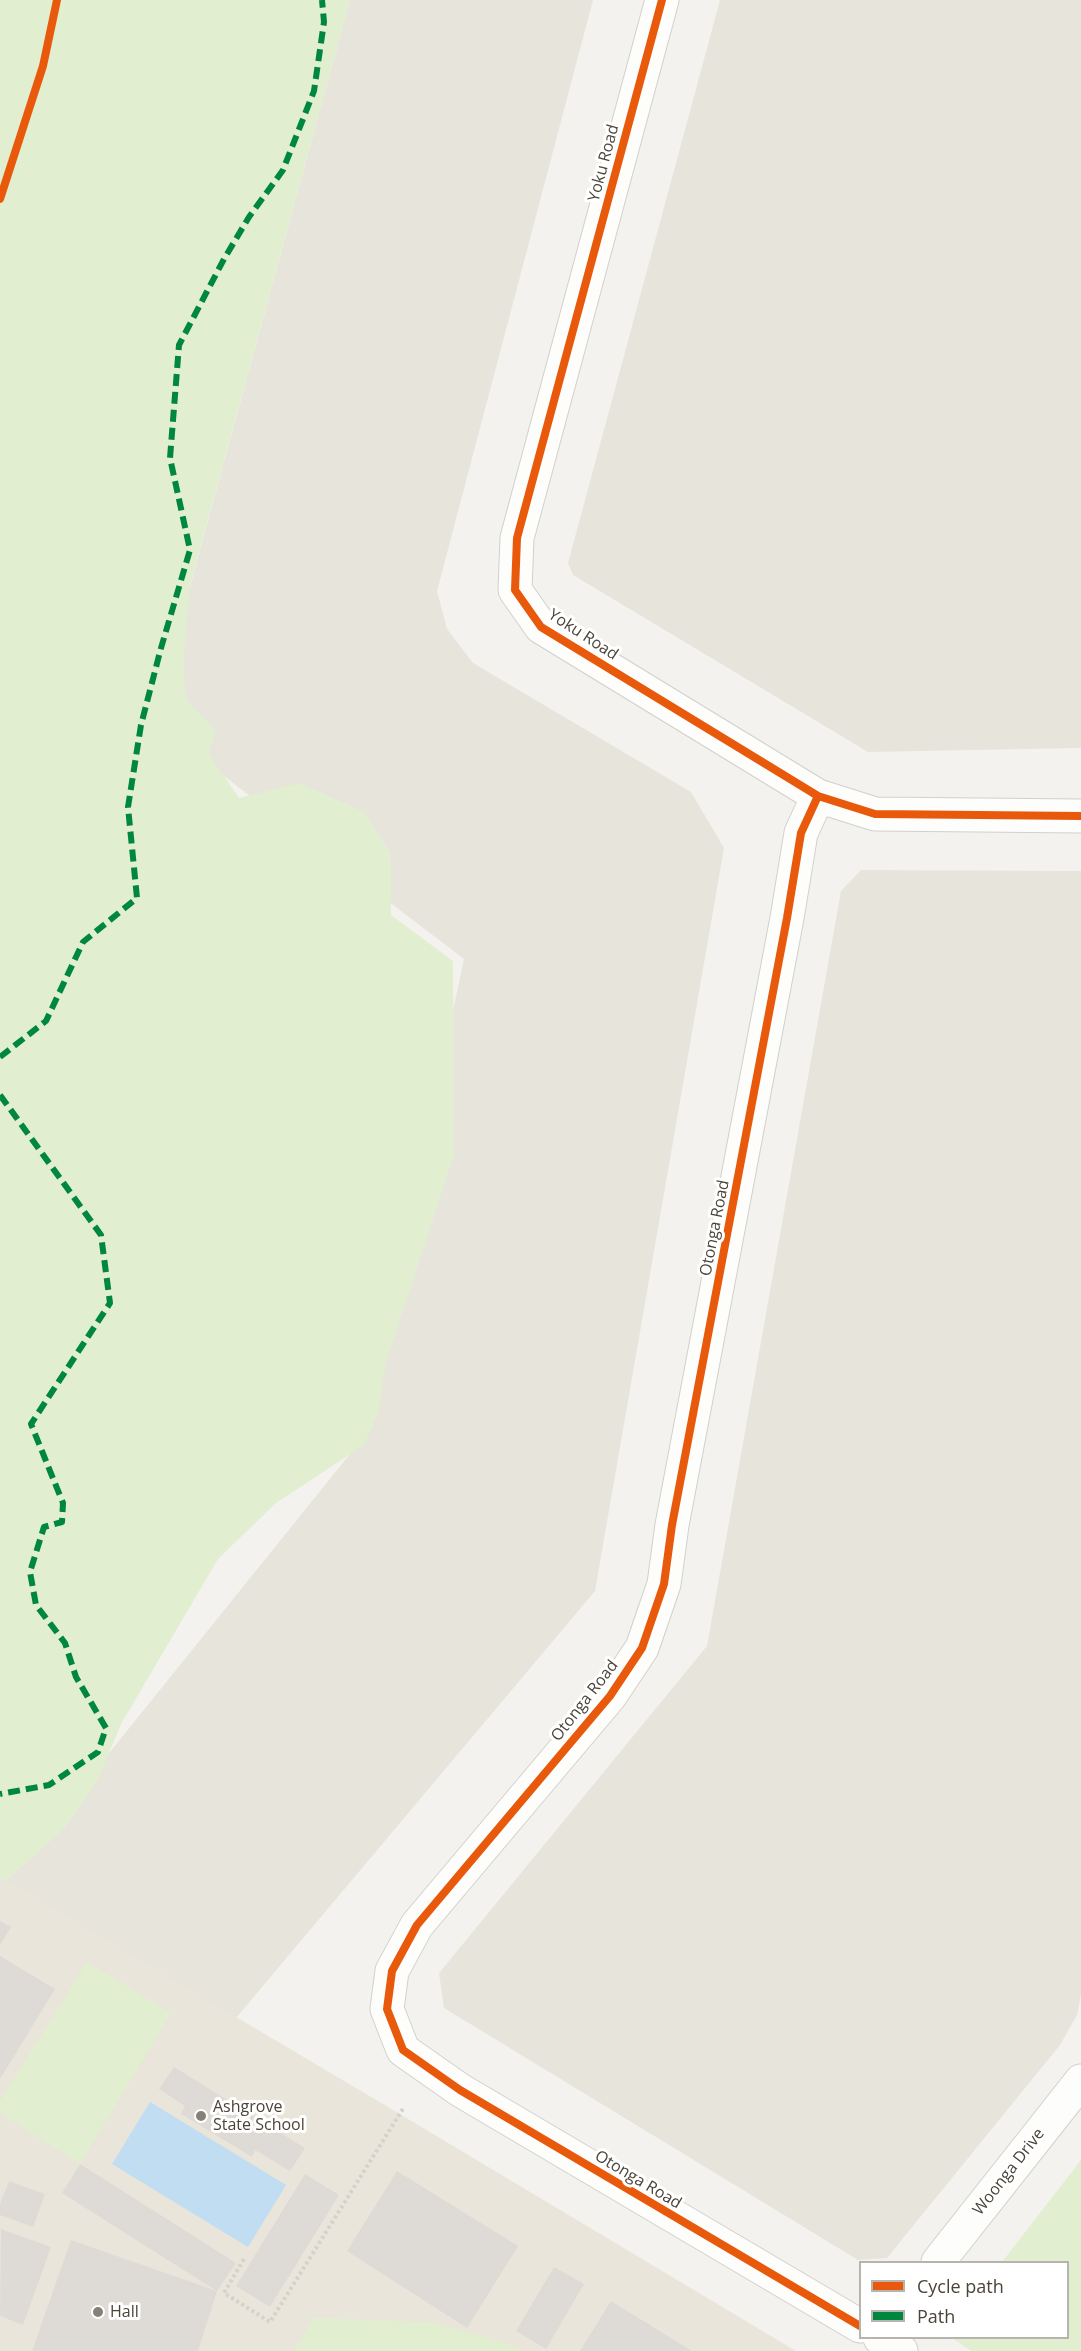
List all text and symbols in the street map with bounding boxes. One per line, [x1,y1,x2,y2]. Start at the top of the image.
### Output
street label: Yoku Road [584,122,624,204]
street label: Yoku Road [545,605,621,665]
street label: Otonga Road [696,1178,734,1278]
street label: Otonga Road [547,1657,623,1745]
place label: Ashgrove State School [213,2097,305,2135]
marker: Ashgrove State School [194,2109,208,2123]
street label: Woonga Drive [969,2125,1049,2219]
street label: Otonga Road [591,2147,685,2213]
legend [859,2261,1069,2339]
text: Cycle path [917,2274,1004,2298]
place label: Hall [110,2302,139,2322]
text: Path [917,2304,955,2328]
marker: Hall [91,2305,105,2319]

